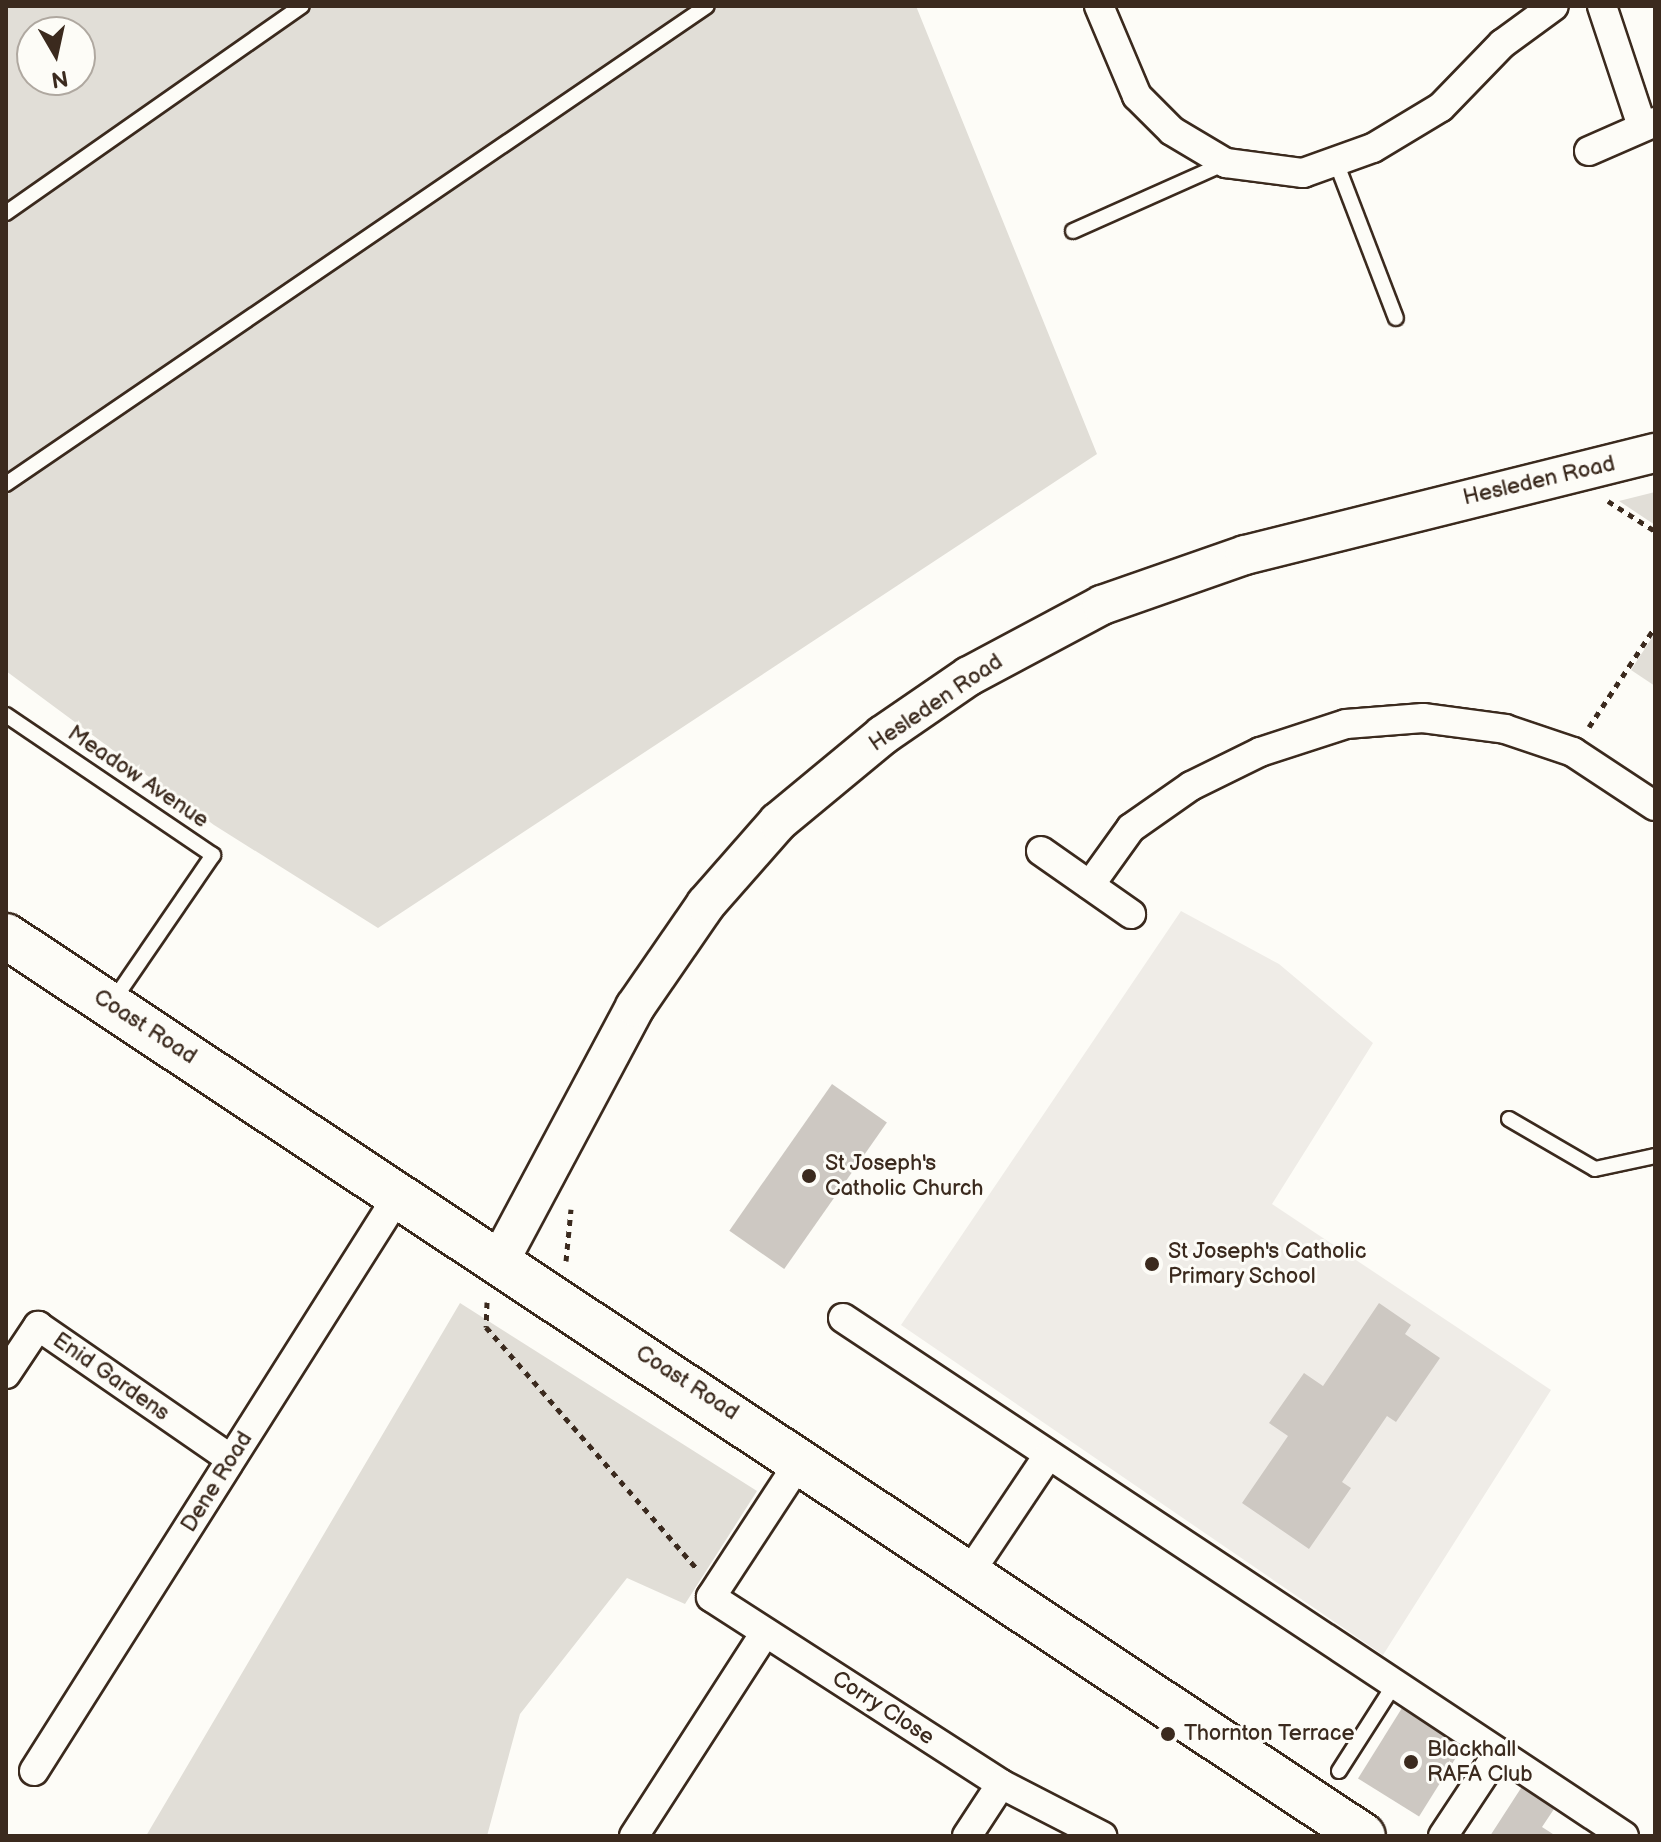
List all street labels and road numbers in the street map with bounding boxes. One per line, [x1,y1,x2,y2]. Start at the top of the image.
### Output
street label: Hesleden Road [1461,451,1617,511]
street label: Hesleden Road [864,649,1008,757]
street label: Meadow Avenue [63,720,213,834]
street label: Coast Road [89,984,201,1070]
street label: Enid Gardens [48,1327,174,1427]
street label: Coast Road [631,1340,743,1426]
street label: Dene Road [176,1427,258,1537]
street label: Corry Close [826,1665,940,1751]

